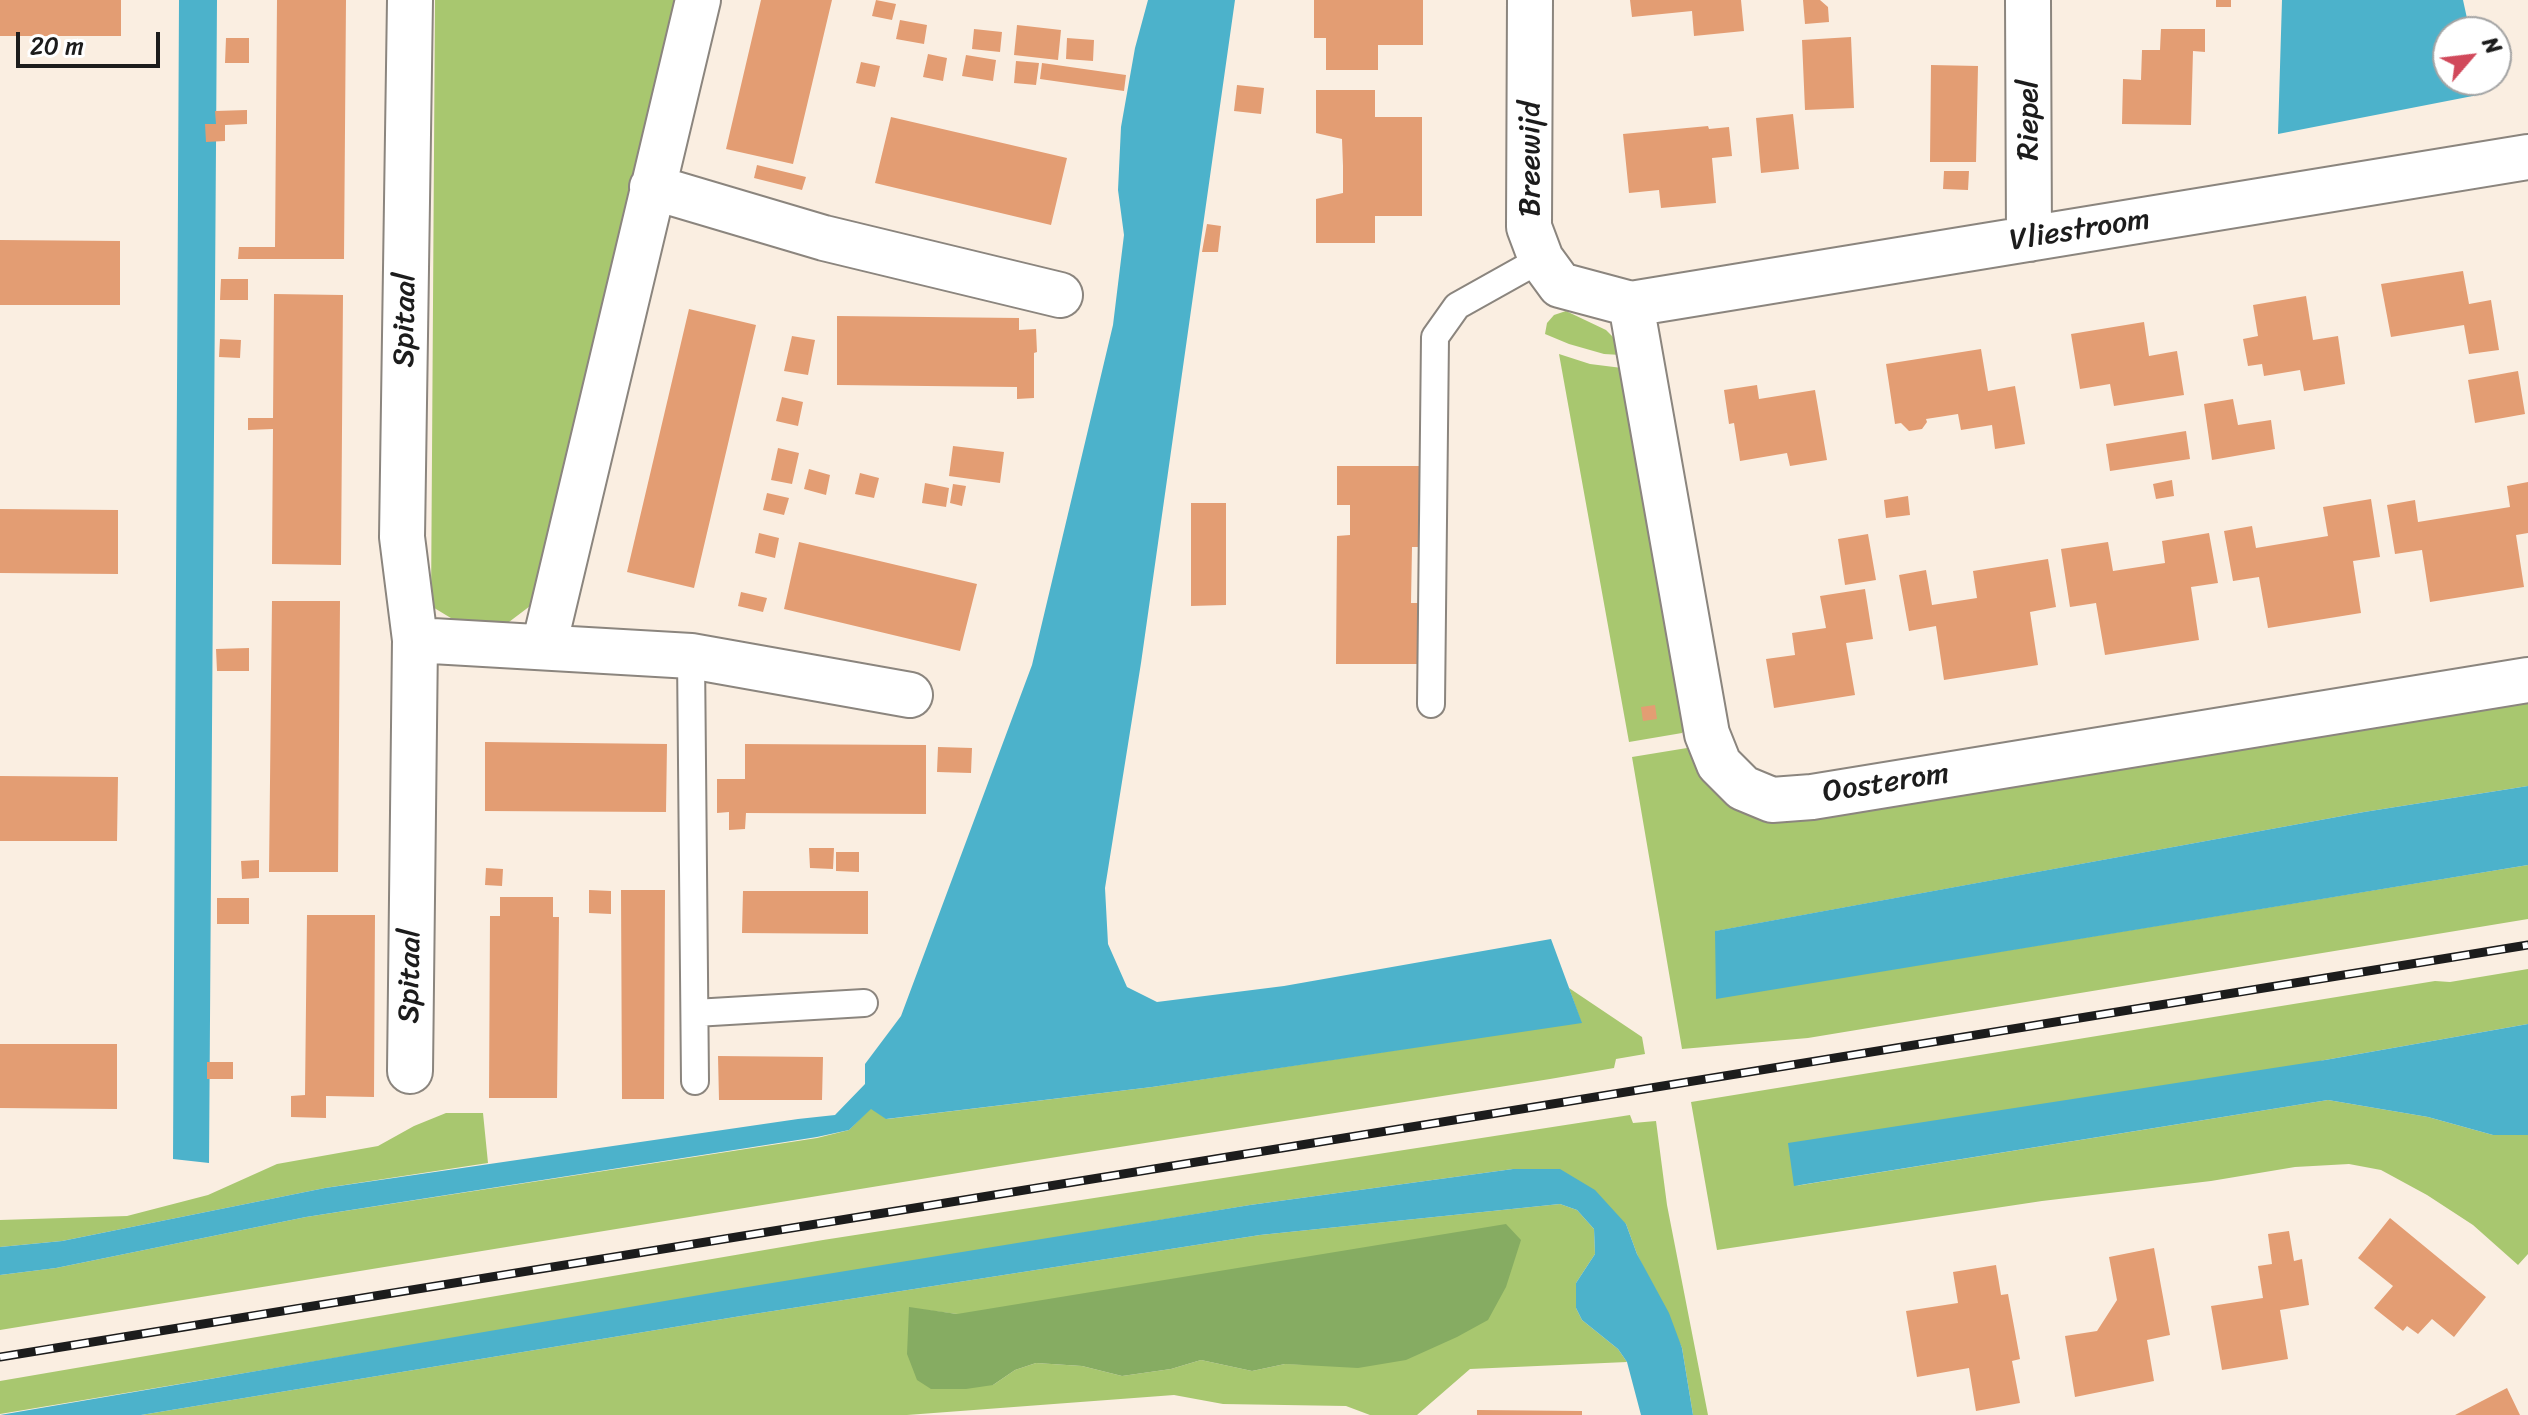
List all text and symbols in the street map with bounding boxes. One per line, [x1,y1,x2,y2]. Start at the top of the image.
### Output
scale bar [20,16,164,66]
north arrow [2432,16,2512,96]
text: 20 m [30,25,84,67]
text: N [2471,30,2513,61]
street label: Riepel [2011,80,2047,160]
street label: Breewijd [1513,101,1549,217]
street label: Vliestroom [2007,202,2153,260]
street label: Spitaal [387,272,425,368]
street label: Oosterom [1820,756,1952,812]
street label: Spitaal [392,928,430,1024]

